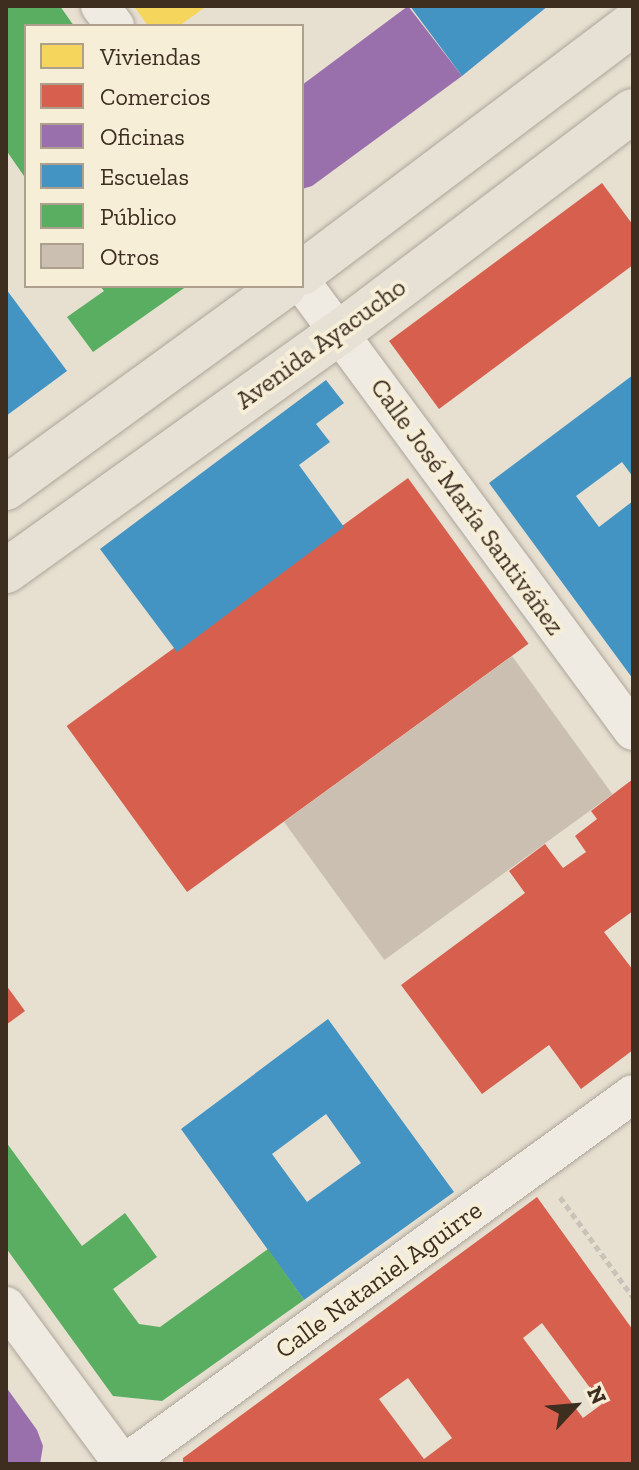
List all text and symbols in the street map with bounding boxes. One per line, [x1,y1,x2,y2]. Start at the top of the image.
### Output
legend [24,24,304,288]
text: Viviendas [100,42,201,71]
text: Comercios [100,82,211,111]
text: Oficinas [100,122,185,151]
text: Escuelas [100,162,189,191]
text: Público [100,202,177,231]
text: Otros [100,242,159,271]
street label: Avenida Ayacucho [229,272,413,416]
street label: Calle José María Santiváñez [363,372,571,642]
street label: Calle Nataniel Aguirre [269,1194,489,1366]
north arrow [535,1366,615,1446]
text: N [581,1382,613,1409]

